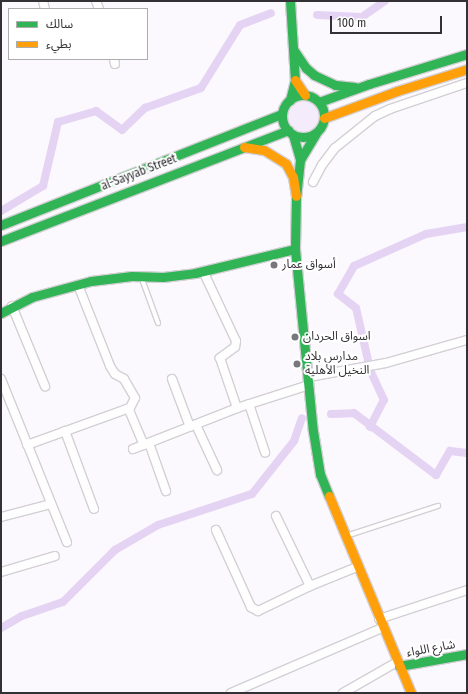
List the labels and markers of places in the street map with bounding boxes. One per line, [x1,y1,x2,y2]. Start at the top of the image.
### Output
place label: أسواق عمار [282,258,336,272]
marker: أسواق عمار [269,260,279,270]
place label: اسواق الحردان [303,330,371,344]
marker: اسواق الحردان [290,332,300,342]
place label: مدارس بلاد النخيل الأهلية [305,350,369,378]
marker: مدارس بلاد النخيل الأهلية [292,359,302,369]

